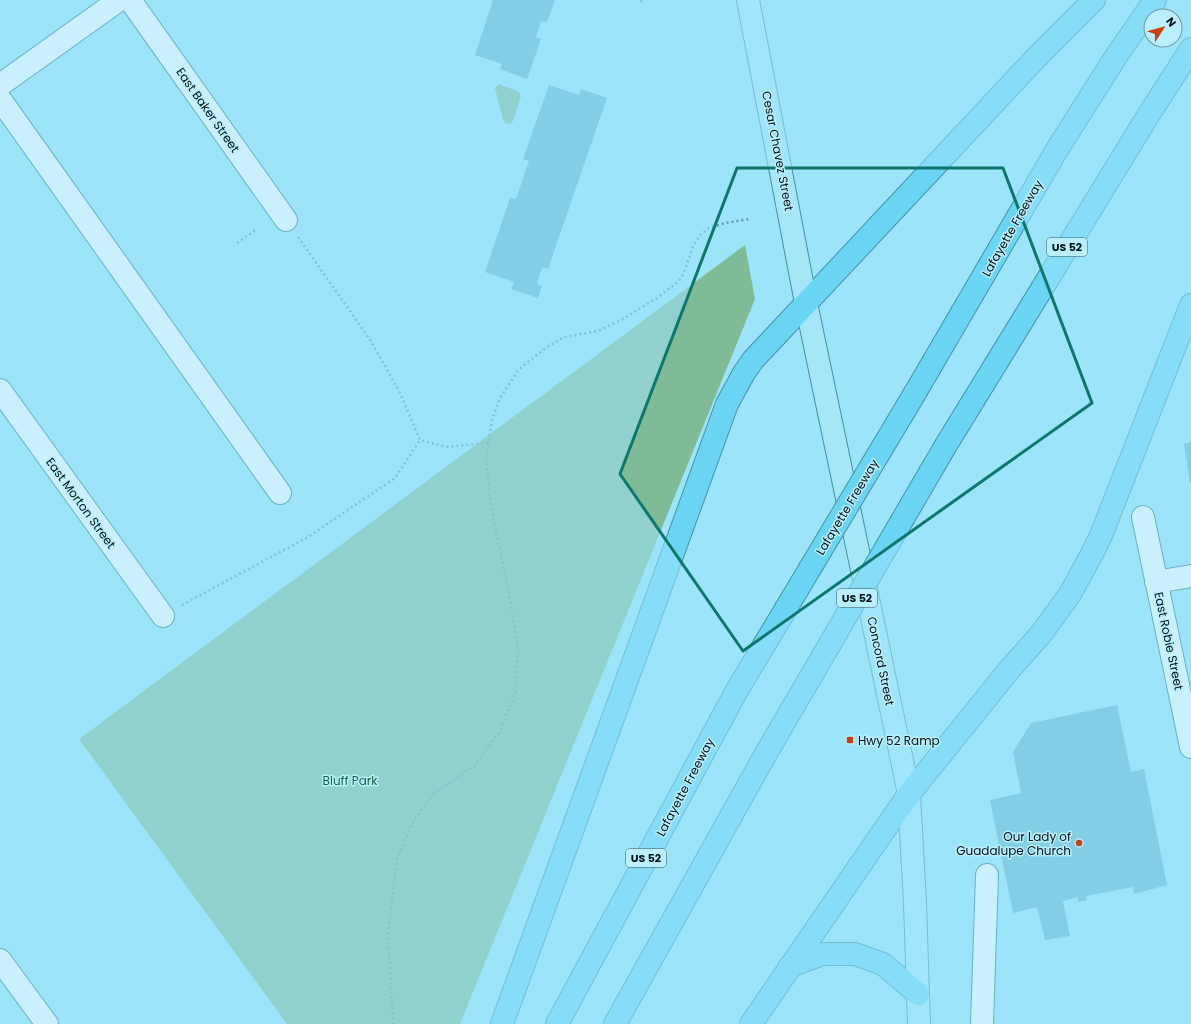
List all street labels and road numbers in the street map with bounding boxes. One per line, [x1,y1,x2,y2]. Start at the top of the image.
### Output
street label: East Baker Street [172,64,244,156]
street label: Cesar Chavez Street [758,90,798,212]
street label: Lafayette Freeway [977,176,1047,279]
road number: US 52 [1047,238,1087,256]
street label: East Morton Street [42,454,120,552]
street label: Lafayette Freeway [812,456,882,558]
road number: US 52 [837,589,877,607]
street label: East Robie Street [1150,590,1188,692]
street label: Concord Street [863,615,899,707]
street label: Lafayette Freeway [652,735,718,839]
road number: US 52 [626,849,666,867]

